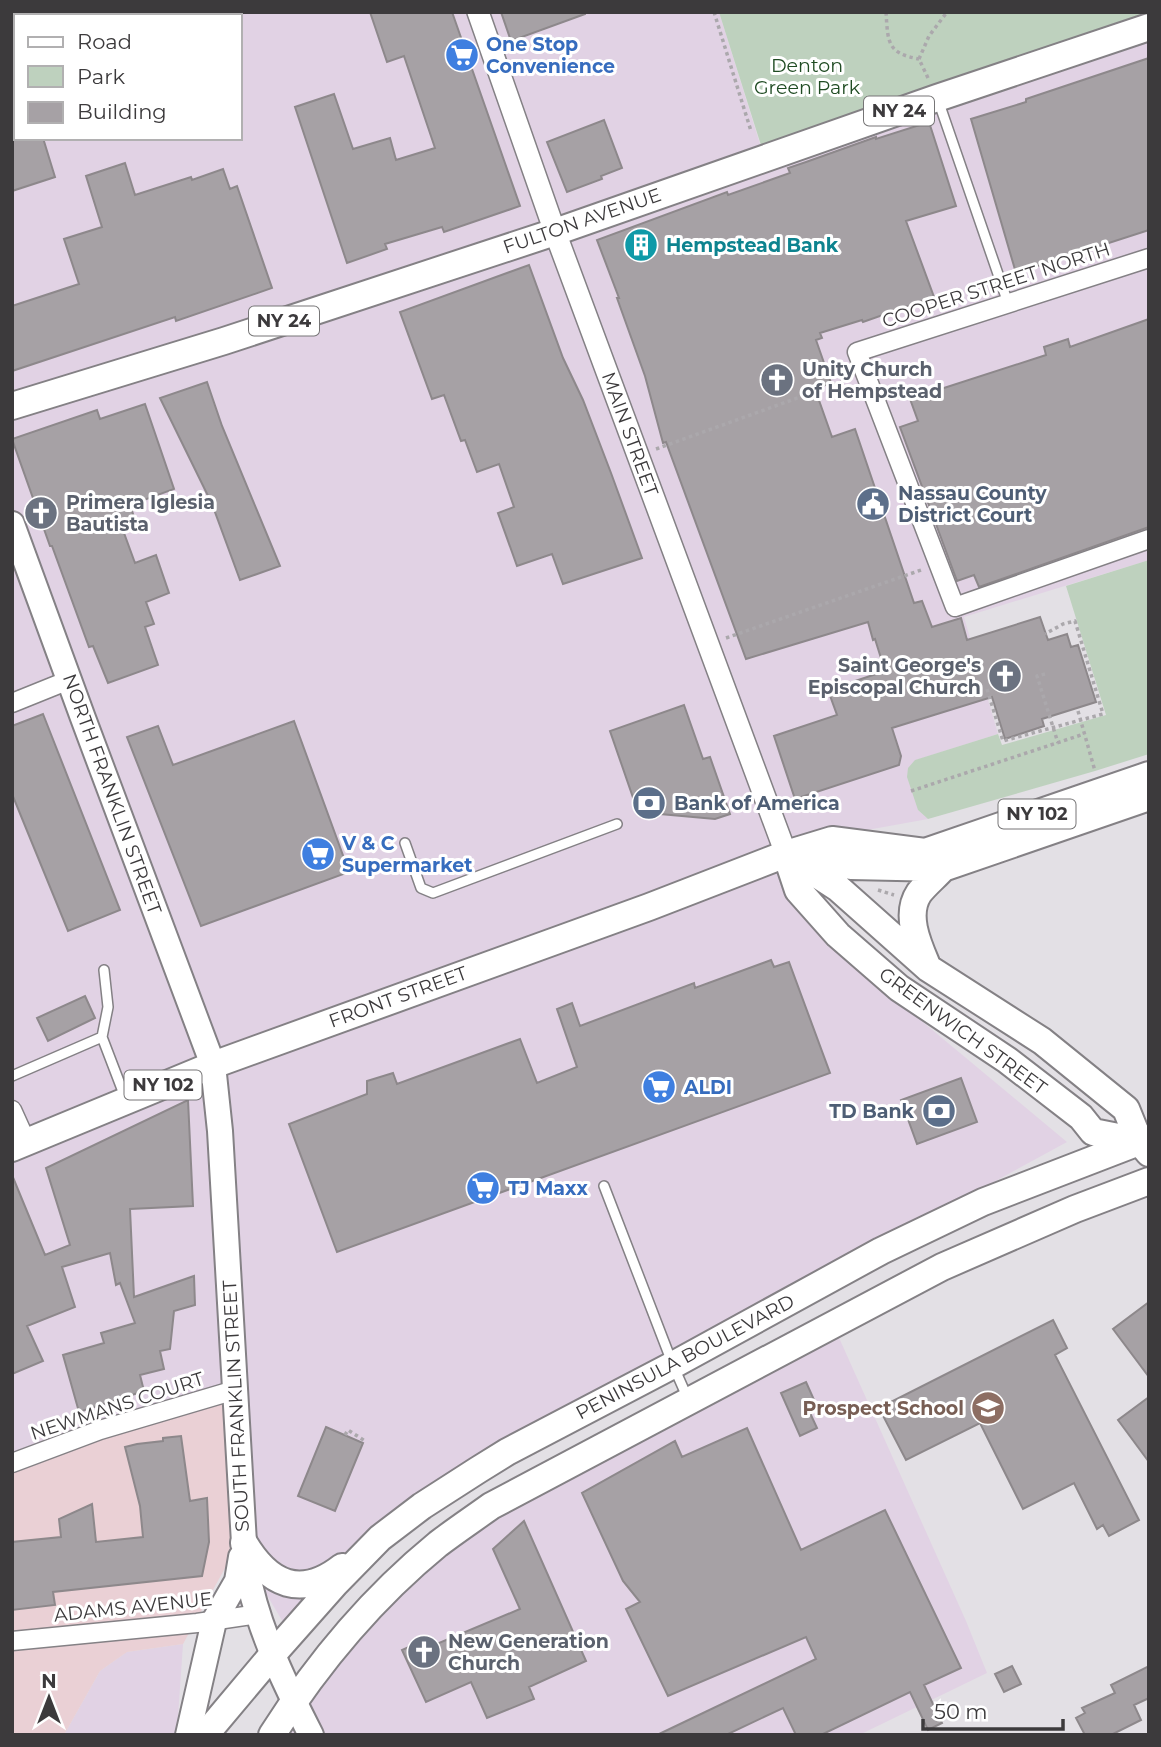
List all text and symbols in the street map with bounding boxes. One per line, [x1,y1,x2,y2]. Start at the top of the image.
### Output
legend [14,14,242,140]
text: Road [77,29,132,54]
place label: One Stop Convenience [486,33,615,78]
supermarket icon: One Stop Convenience [443,36,481,74]
park label: Denton Green Park [754,54,861,99]
text: Park [77,64,125,89]
road number: NY 24 [864,96,934,126]
text: Building [77,99,167,124]
street label: FULTON AVENUE [500,183,664,259]
building icon: Hempstead Bank [622,226,660,264]
place label: Hempstead Bank [666,234,839,257]
street label: COOPER STREET NORTH [879,237,1113,333]
road number: NY 24 [249,306,319,335]
place label: Unity Church of Hempstead [802,358,942,403]
church icon: Unity Church of Hempstead [758,361,796,399]
street label: MAIN STREET [597,369,663,499]
place label: Nassau County District Court [898,482,1047,527]
public building icon: Nassau County District Court [854,485,892,523]
place label: Primera Iglesia Bautista [66,491,215,536]
church icon: Primera Iglesia Bautista [22,494,60,532]
place label: Saint George's Episcopal Church [808,654,981,699]
church icon: Saint George's Episcopal Church [986,657,1024,695]
street label: NORTH FRANKLIN STREET [58,671,166,918]
bank icon: Bank of America [630,784,668,822]
place label: Bank of America [674,792,840,815]
road number: NY 102 [998,800,1076,828]
place label: V & C Supermarket [341,832,472,877]
supermarket icon: V & C Supermarket [299,835,337,873]
street label: FRONT STREET [326,961,470,1033]
street label: GREENWICH STREET [875,962,1052,1100]
supermarket icon: ALDI [640,1068,678,1106]
road number: NY 102 [124,1070,202,1100]
place label: ALDI [683,1076,732,1099]
bank icon: TD Bank [920,1092,958,1130]
place label: TD Bank [829,1100,915,1123]
supermarket icon: TJ Maxx [464,1169,502,1207]
place label: TJ Maxx [508,1177,588,1200]
street label: SOUTH FRANKLIN STREET [218,1280,254,1532]
street label: PENINSULA BOULEVARD [572,1290,798,1424]
street label: NEWMANS COURT [27,1367,207,1445]
school or university icon: Prospect School [969,1389,1007,1427]
place label: Prospect School [803,1397,964,1420]
street label: ADAMS AVENUE [53,1587,213,1627]
place label: New Generation Church [448,1630,609,1675]
church icon: New Generation Church [405,1633,443,1671]
north arrow [14,1663,84,1733]
text: N [41,1670,57,1693]
scale bar [923,1688,1063,1732]
text: 50 m [934,1699,988,1724]

